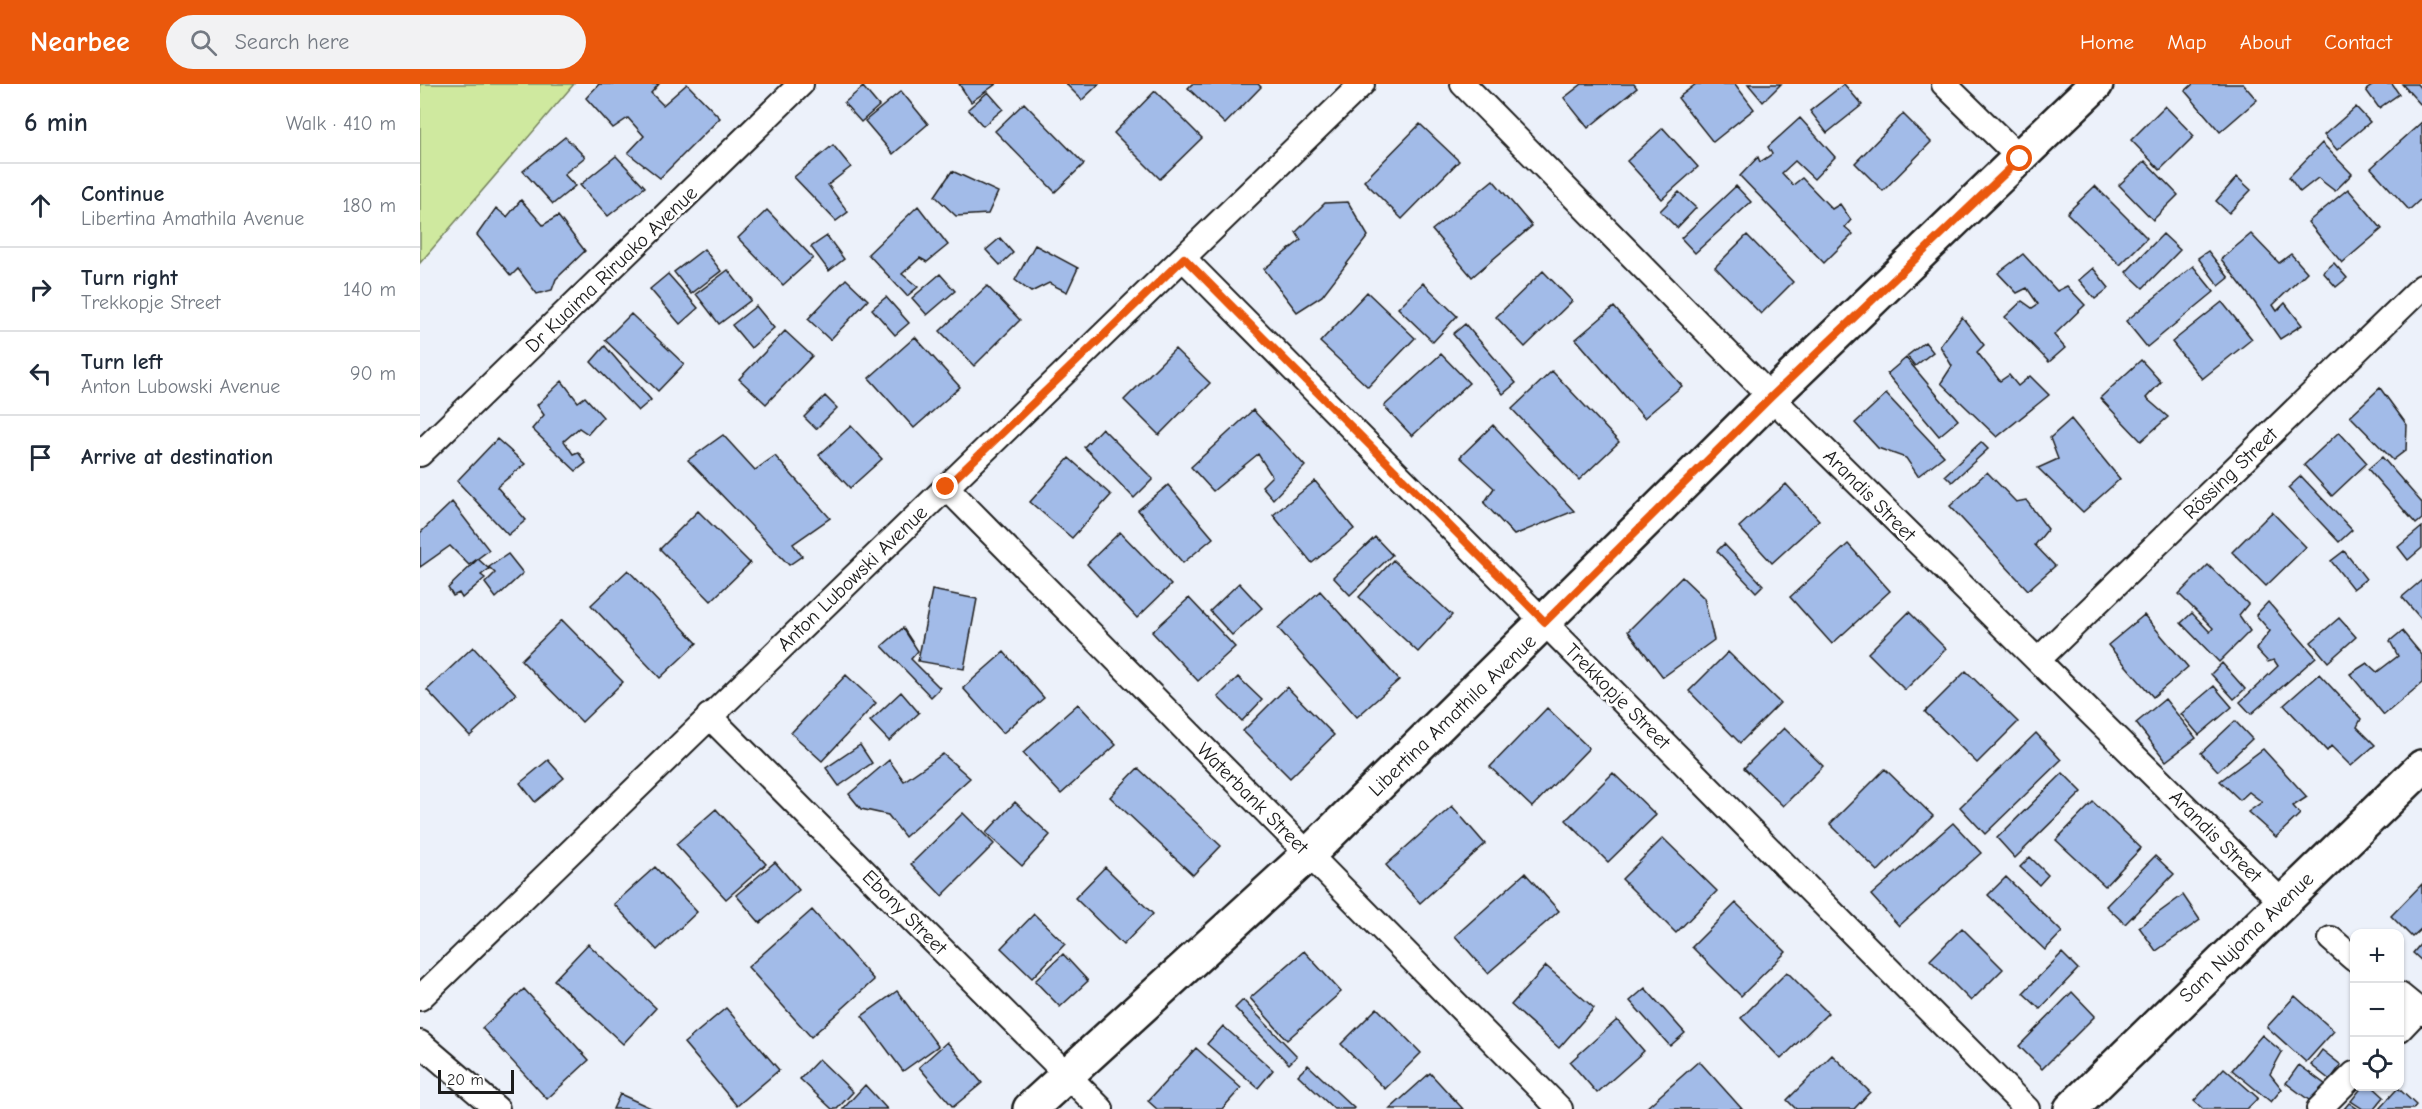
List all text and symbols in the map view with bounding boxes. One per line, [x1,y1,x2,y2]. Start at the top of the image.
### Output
search box [166,15,586,69]
text: Nearbee [30,26,130,58]
icon: search [187,26,220,59]
text: Search here [235,29,349,55]
text: Home [2080,30,2134,54]
text: Map [2167,30,2207,54]
text: About [2240,30,2291,54]
text: Contact [2324,30,2392,54]
text: 6 min [24,108,88,138]
text: Walk · 410 m [286,112,396,135]
route start [2006,145,2032,171]
text: Continue [81,181,164,207]
street label: Dr Kuaima Riruako Avenue [521,181,702,357]
icon: ahead [24,189,57,222]
text: 180 m [342,194,396,217]
text: Libertina Amathila Avenue [81,207,304,230]
text: Turn right [81,265,178,291]
icon: right [24,273,57,306]
text: 140 m [343,278,396,301]
text: Trekkopje Street [81,291,221,314]
text: Turn left [81,349,163,375]
icon: left [24,357,57,390]
text: 90 m [350,362,396,385]
text: Anton Lubowski Avenue [81,375,280,398]
street label: Rössing Street [2179,422,2283,524]
icon: arrive [24,441,57,474]
text: Arrive at destination [81,444,273,470]
street label: Arandis Street [1819,445,1921,547]
route end [932,473,958,499]
street label: Anton Lubowski Avenue [773,501,932,656]
street label: Libertina Amathila Avenue [1364,630,1541,801]
street label: Trekkopje Street [1560,639,1676,755]
street label: Waterbank Street [1192,738,1314,860]
street label: Arandis Street [2165,786,2267,888]
street label: Ebony Street [858,865,953,960]
street label: Sam Nujoma Avenue [2174,867,2318,1007]
map controls [2350,929,2404,1091]
button: + [2350,929,2404,983]
button: − [2350,983,2404,1037]
button: locate [2350,1037,2404,1091]
scale bar [438,1067,514,1094]
text: 20 m [447,1071,484,1089]

